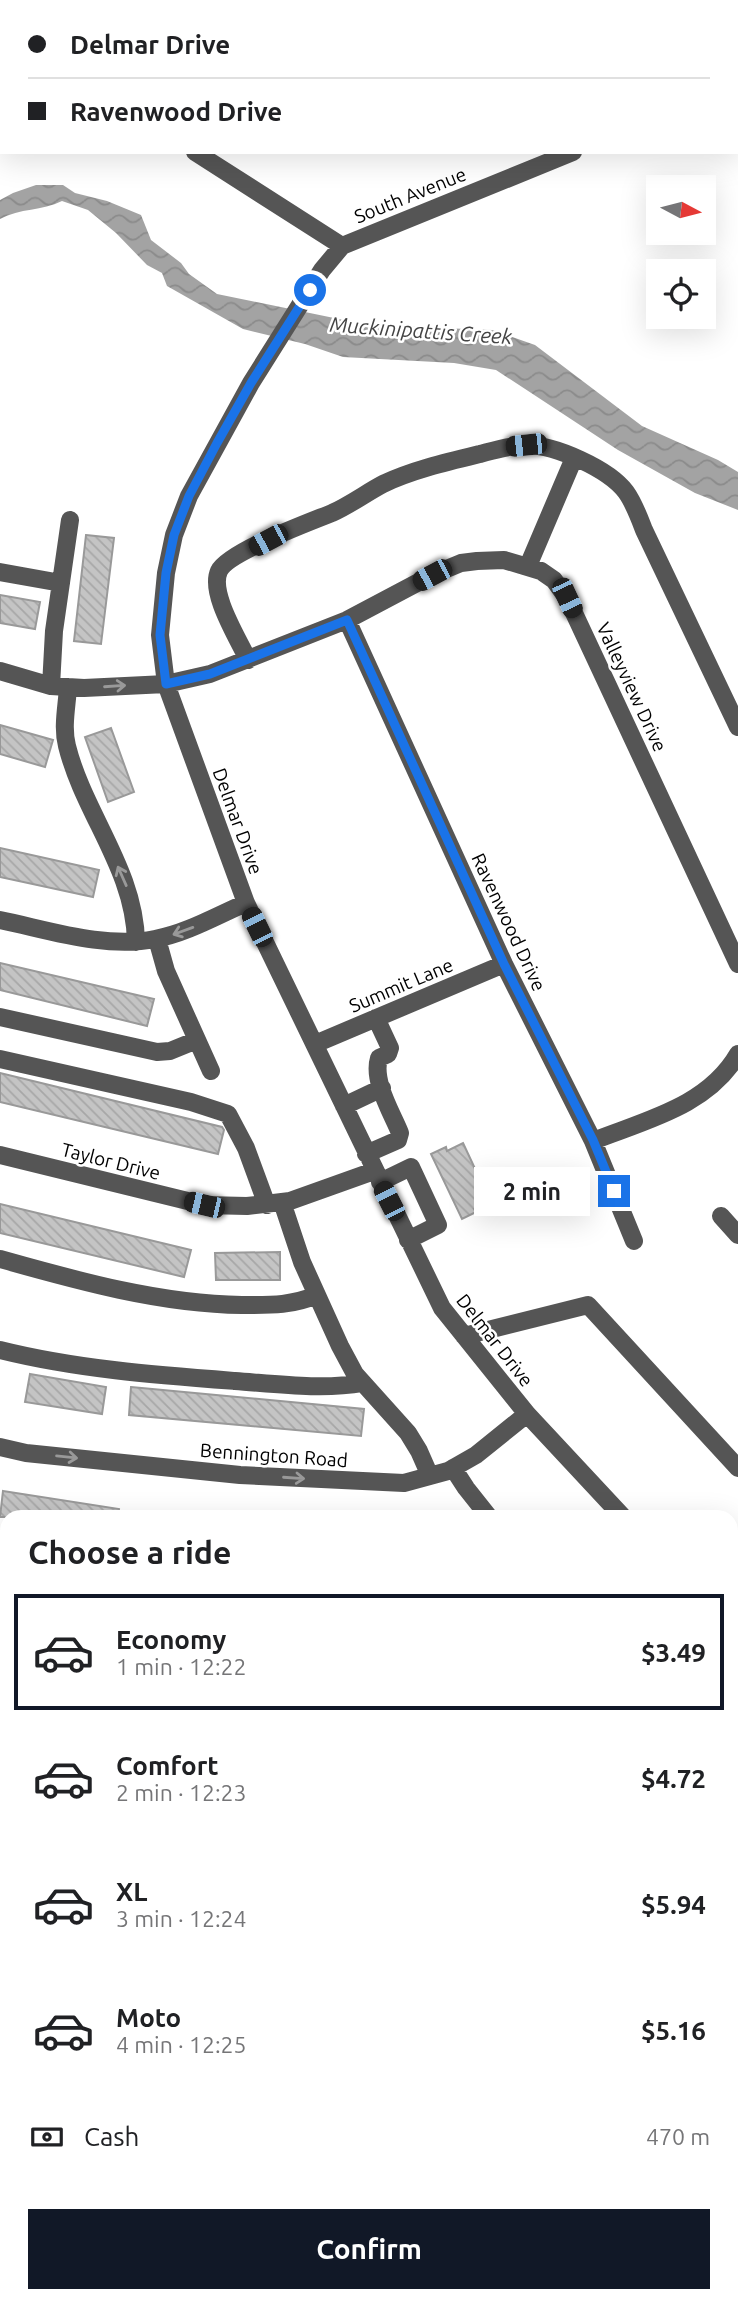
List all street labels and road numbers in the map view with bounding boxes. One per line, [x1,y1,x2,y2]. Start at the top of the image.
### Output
street label: South Avenue [351,163,469,227]
street label: Valleyview Drive [592,619,672,755]
street label: Delmar Drive [209,765,267,877]
street label: Ravenwood Drive [467,850,551,994]
street label: Summit Lane [346,953,456,1017]
street label: Taylor Drive [59,1138,163,1184]
street label: Delmar Drive [452,1289,538,1391]
street label: Bennington Road [199,1439,349,1471]

